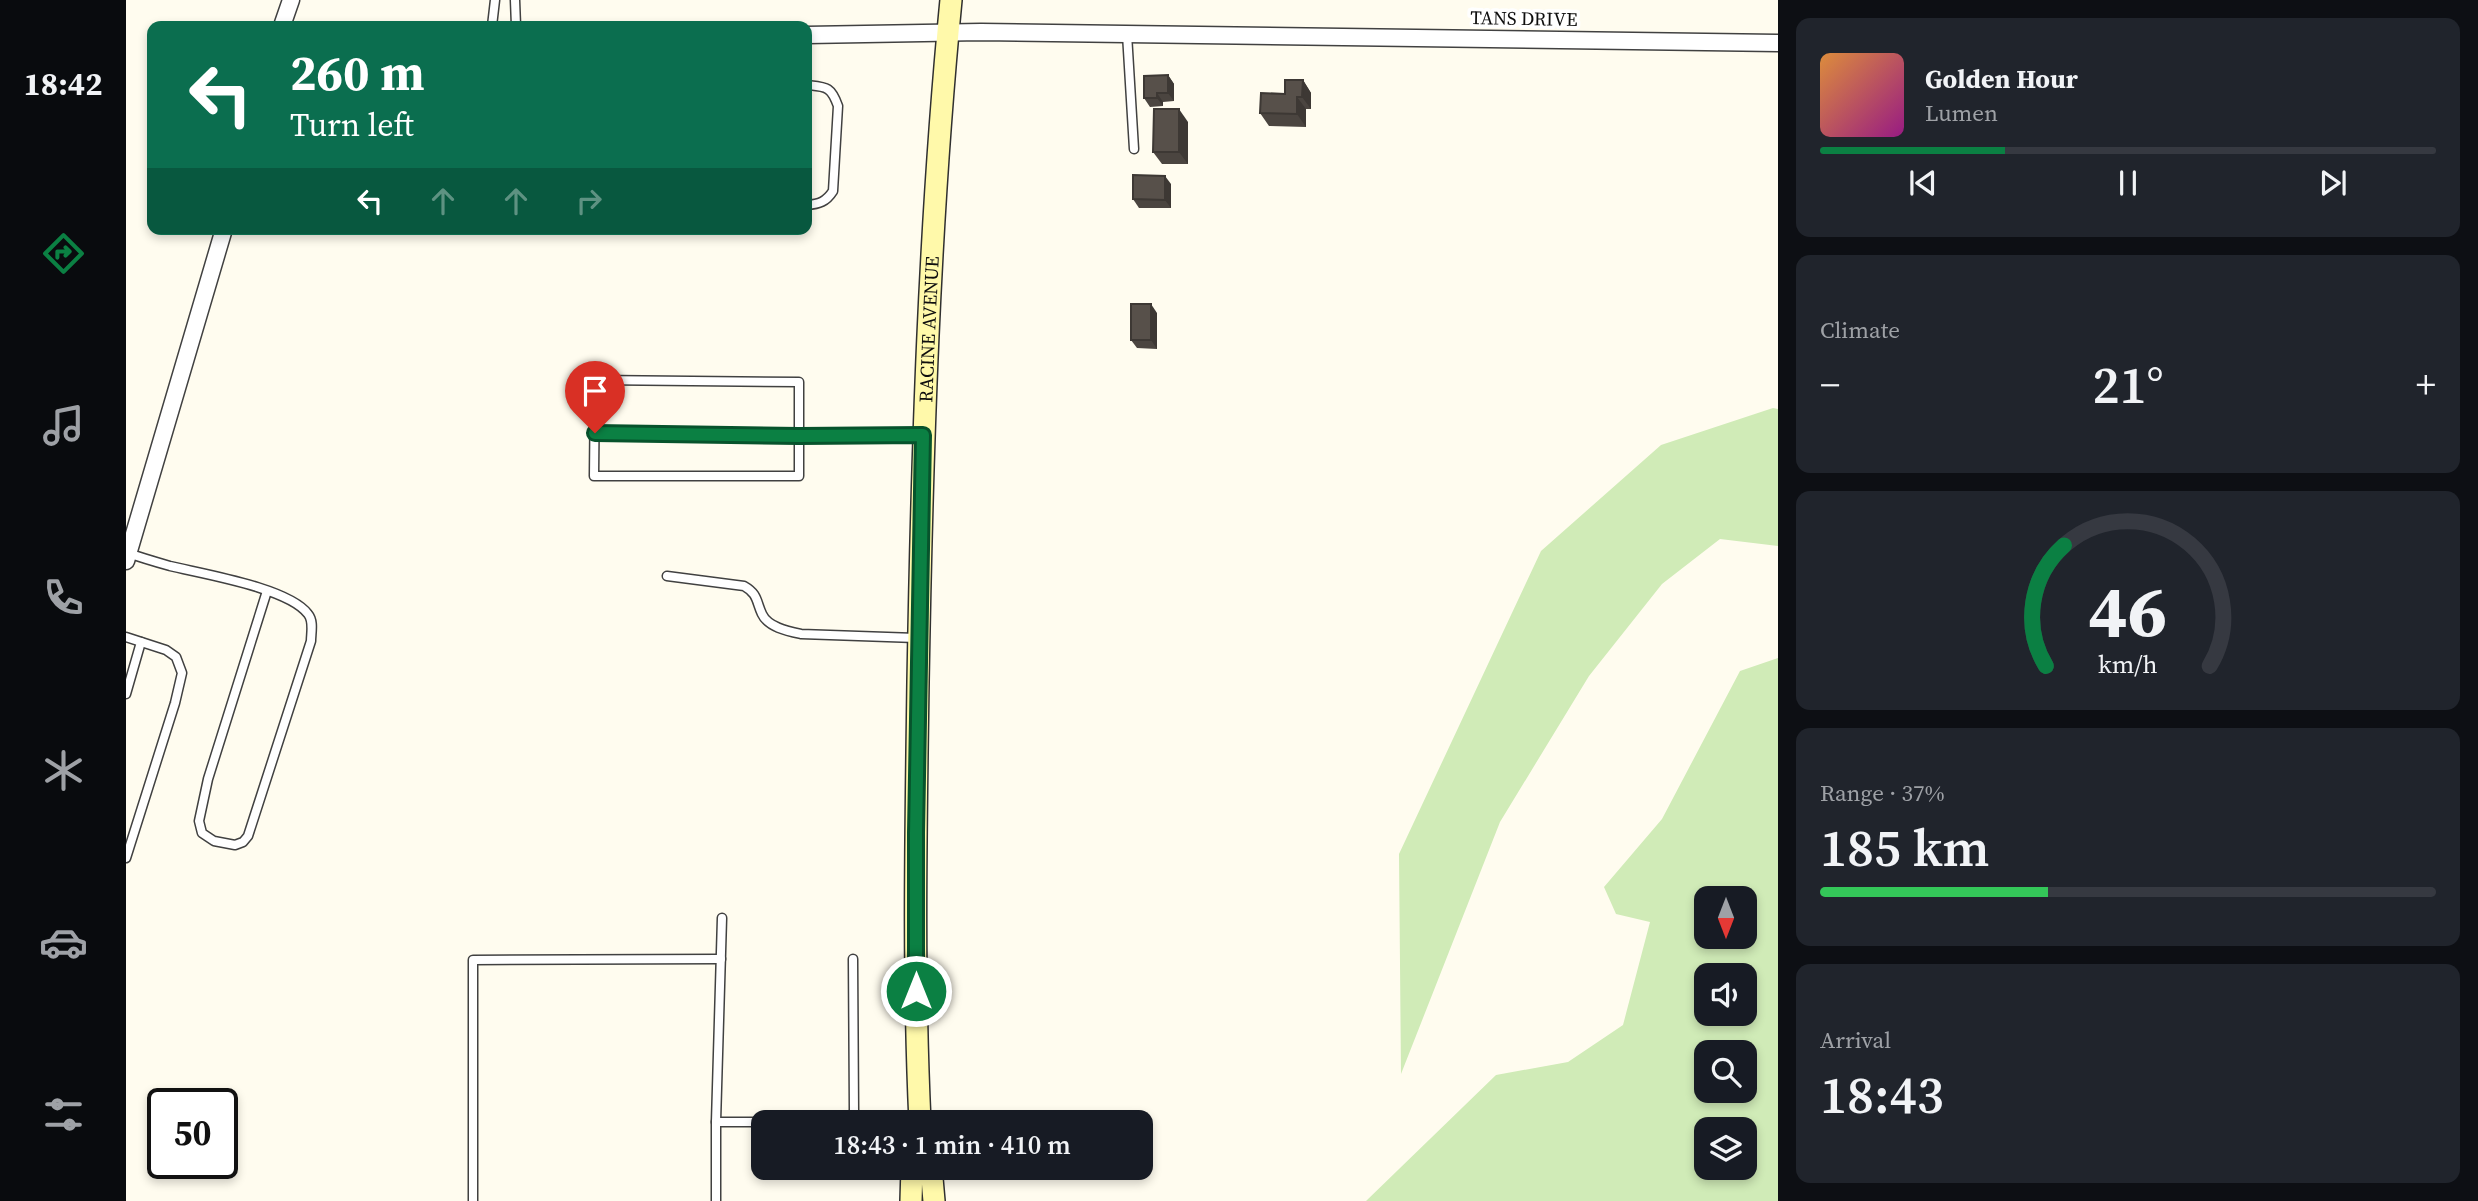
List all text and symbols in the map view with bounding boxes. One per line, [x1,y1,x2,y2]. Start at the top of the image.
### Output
street label: TANS DRIVE [1470,4,1578,32]
text: 260 m [290,39,425,106]
icon: left [175,49,266,140]
text: Golden Hour [1925,61,2078,97]
text: 18:42 [24,62,102,106]
text: Lumen [1925,97,1998,129]
text: Turn left [290,103,414,147]
icon: previous [1904,164,1942,202]
icon: pause [2109,164,2147,202]
icon: next [2314,164,2352,202]
icon: left [351,182,389,220]
icon: ahead [424,182,462,220]
icon: ahead [497,182,535,220]
icon: right [570,182,608,220]
icon: directions [39,229,88,278]
street label: RACINE AVENUE [912,255,945,403]
text: Climate [1820,314,1900,346]
text: 21° [2092,349,2164,420]
text: − [1820,359,1840,411]
text: + [2416,359,2436,411]
pin [565,361,625,433]
icon: arrive [576,372,614,410]
icon: music [39,401,88,450]
text: 46 [2089,562,2167,661]
icon: phone [39,573,88,622]
text: km/h [2098,647,2158,681]
icon: climate [39,746,88,795]
text: Range · 37% [1820,777,1945,809]
text: 185 km [1820,812,1989,883]
north arrow [1694,886,1757,948]
map controls [1694,886,1757,1180]
icon: car [39,918,88,967]
position arrow [879,954,953,1028]
button: sound [1694,963,1757,1026]
text: Arrival [1820,1024,1891,1056]
button: search [1694,1040,1757,1103]
text: 18:43 [1820,1059,1944,1130]
speed limit sign: 50 [147,1088,238,1179]
icon: filters [39,1090,88,1139]
button: layers [1694,1117,1757,1180]
text: 18:43 · 1 min · 410 m [833,1127,1071,1163]

